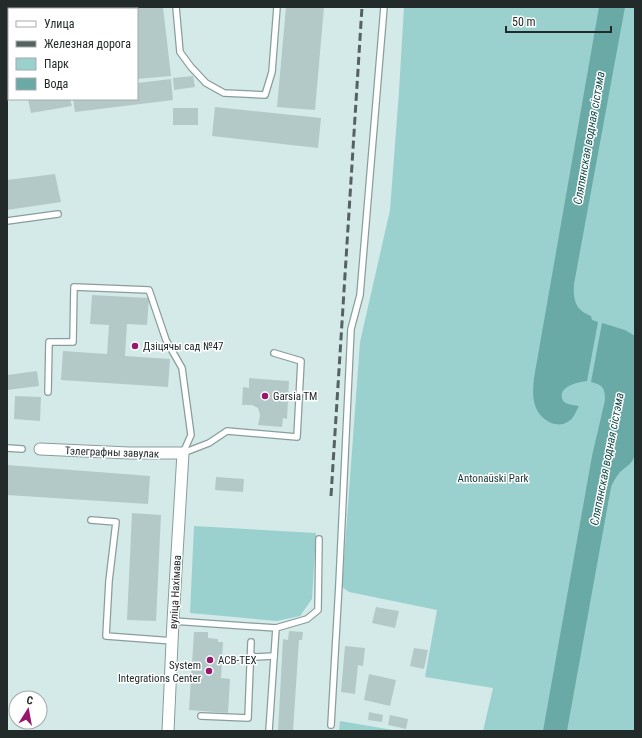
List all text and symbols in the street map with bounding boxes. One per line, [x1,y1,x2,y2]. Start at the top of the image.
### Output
legend [8,8,138,100]
scale bar [506,8,611,34]
text: 50 m [512,15,536,29]
text: Улица [44,17,75,31]
text: Железная дорога [44,37,131,51]
text: Парк [44,57,69,71]
water label: Сляпянская водная сістэма [570,70,608,206]
text: Вода [44,77,69,91]
place label: Дзіцячы сад №47 [143,340,224,353]
marker: Дзіцячы сад №47 [130,341,140,351]
place label: Garsia TM [273,390,317,403]
marker: Garsia TM [260,391,270,401]
water label: Сляпянская водная сістэма [587,391,627,527]
street label: Тэлеграфны завулак [65,444,160,461]
park label: Antonaŭski Park [458,472,528,485]
street label: вуліца Нахімава [167,555,184,629]
place label: ACB-TEX [218,654,257,667]
marker: ACB-TEX [205,655,215,665]
place label: System Integrations Center [118,659,202,685]
marker: System Integrations Center [204,666,214,676]
north arrow [8,690,48,730]
text: С [25,694,34,708]

